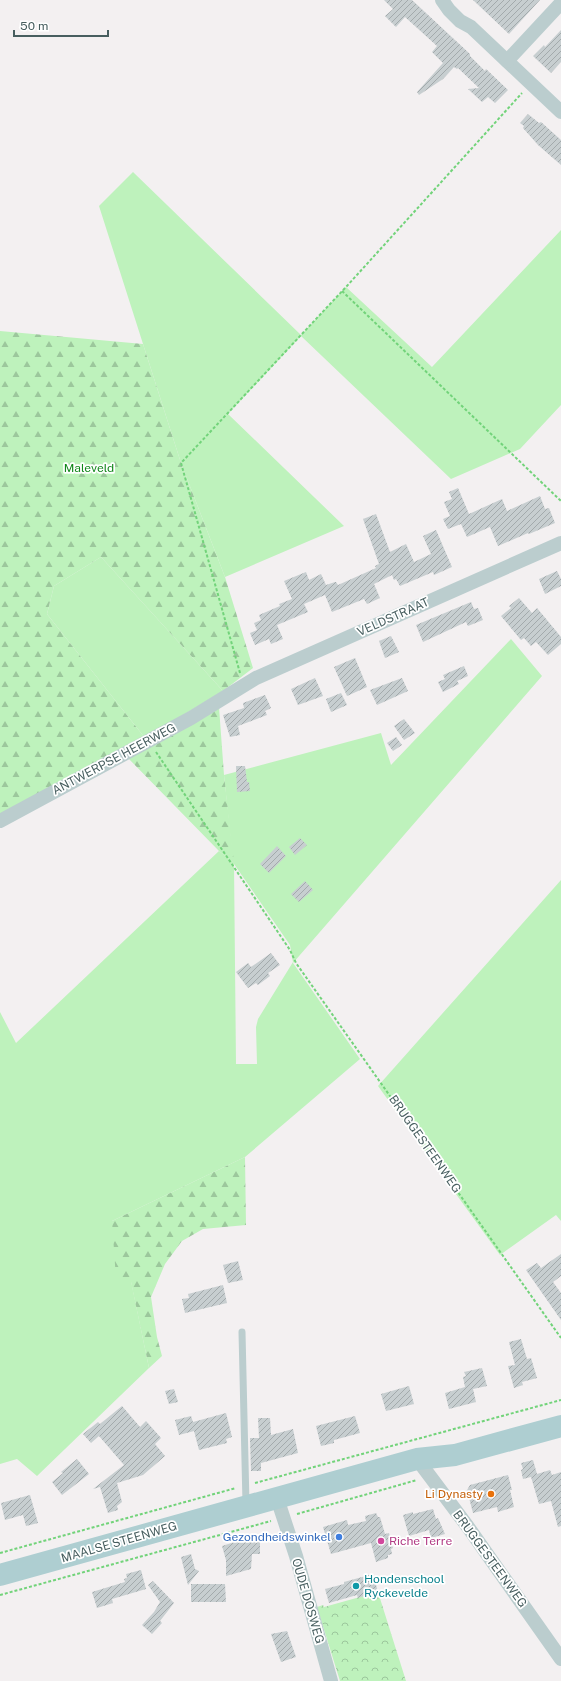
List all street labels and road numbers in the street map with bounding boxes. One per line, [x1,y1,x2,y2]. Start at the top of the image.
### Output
street label: VELDSTRAAT [355,595,431,639]
street label: ANTWERPSE HEERWEG [50,720,178,798]
street label: BRUGGESTEENWEG [386,1092,464,1196]
street label: BRUGGESTEENWEG [450,1508,530,1610]
street label: MAALSE STEENWEG [59,1519,179,1565]
street label: OUDE DOSWEG [289,1557,327,1645]

